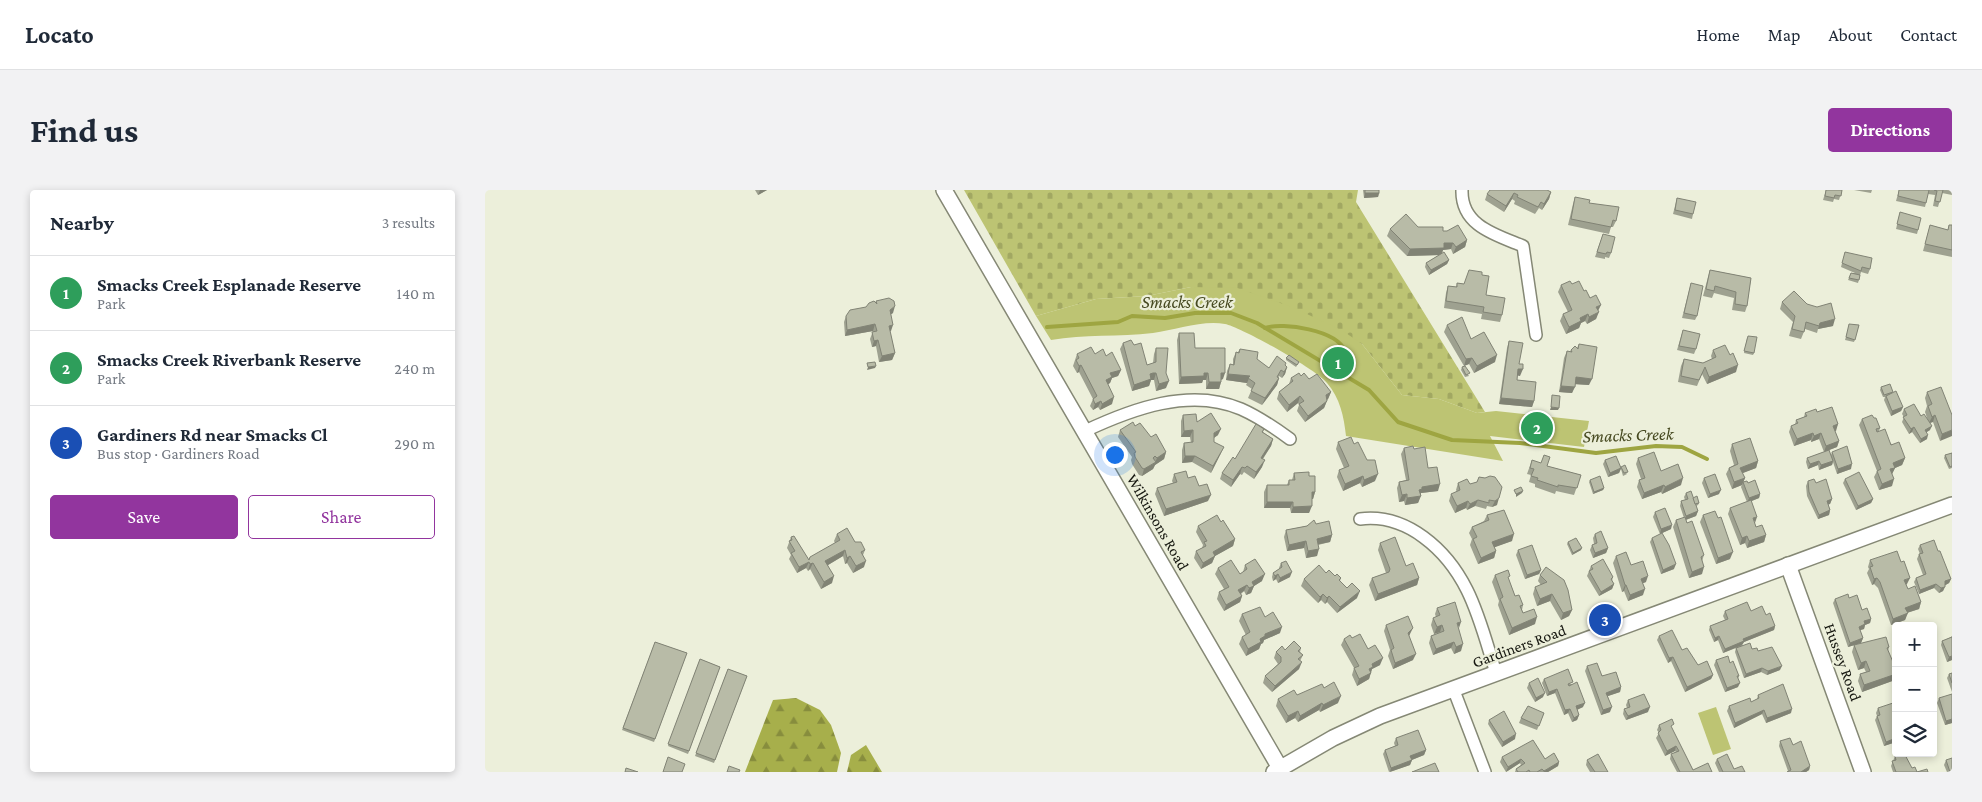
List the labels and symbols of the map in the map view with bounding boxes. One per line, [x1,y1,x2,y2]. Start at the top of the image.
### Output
water label: Smacks Creek [1141,292,1234,312]
pin: 1 [1322,344,1354,382]
pin: 2 [1521,409,1553,447]
water label: Smacks Creek [1582,423,1675,447]
your location [1102,442,1128,468]
street label: Wilkinsons Road [1124,471,1193,573]
pin: 3 [1589,601,1621,639]
street label: Gardiners Road [1470,621,1569,671]
street label: Hussey Road [1820,621,1865,704]

